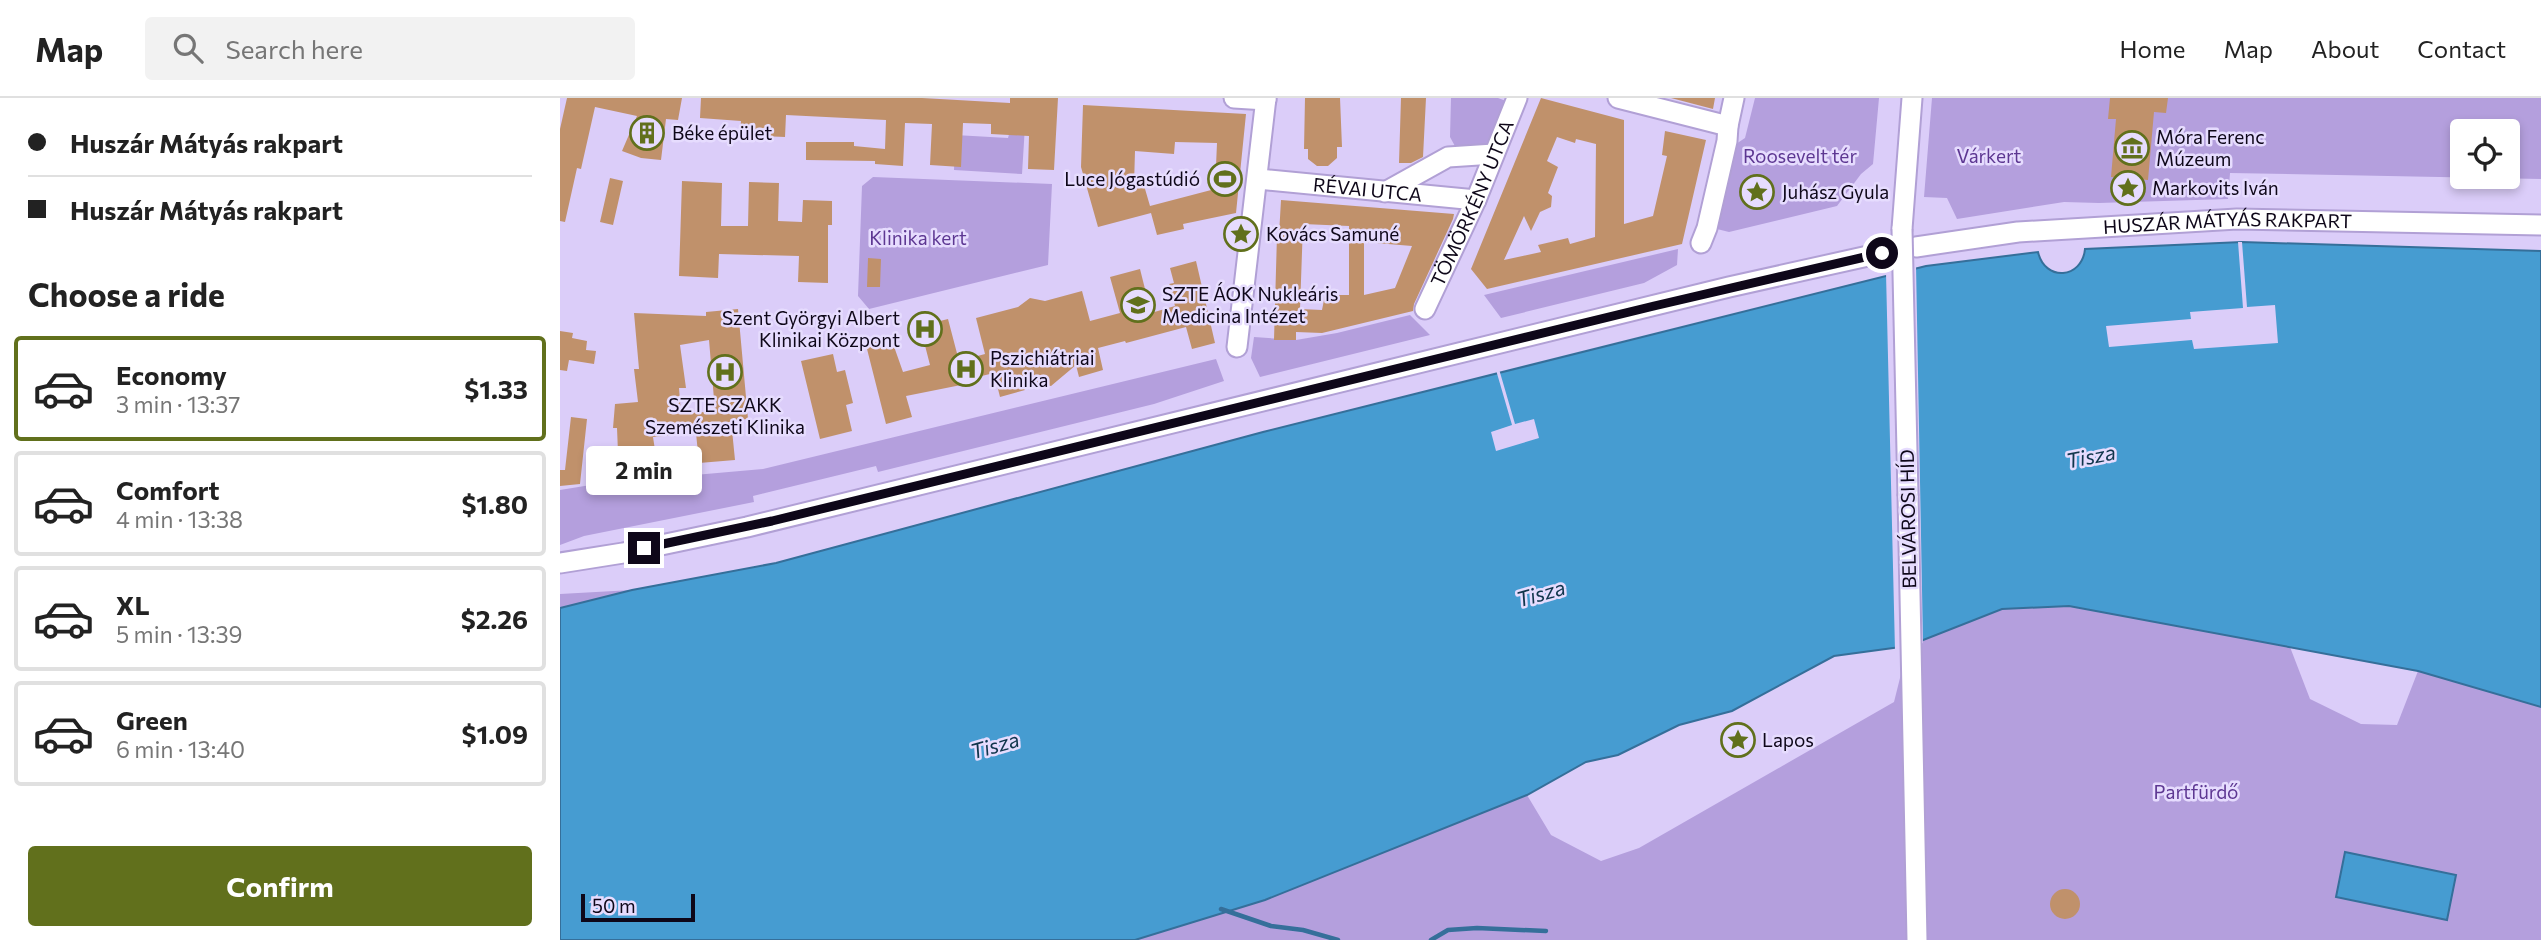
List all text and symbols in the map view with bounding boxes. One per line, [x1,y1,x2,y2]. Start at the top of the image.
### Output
search box [145,17,635,80]
text: Map [35,28,103,69]
icon: search [169,29,207,67]
text: Search here [225,33,363,64]
text: Home [2120,34,2186,63]
text: Map [2224,34,2273,63]
text: About [2311,34,2379,63]
text: Contact [2417,34,2506,63]
building icon: Béke épület [628,114,666,152]
street label: TÖMÖRKÉNY UTCA [1425,117,1518,290]
map controls [2450,119,2520,189]
button: locate [2450,119,2520,189]
place label: Béke épület [672,121,772,144]
place label: Móra Ferenc Múzeum [2156,125,2265,170]
text: Huszár Mátyás rakpart [70,127,343,158]
museum icon: Móra Ferenc Múzeum [2113,129,2151,167]
park label: Roosevelt tér [1743,144,1857,167]
park label: Várkert [1957,144,2022,167]
sports icon: Luce Jógastúdió [1206,160,1244,198]
place label: Luce Jógastúdió [1064,167,1200,190]
place icon: Markovits Iván [2109,169,2147,207]
street label: RÉVAI UTCA [1312,172,1423,206]
place icon: Juhász Gyula [1738,173,1776,211]
place label: Markovits Iván [2152,176,2279,199]
place label: Juhász Gyula [1782,180,1889,203]
text: Huszár Mátyás rakpart [70,194,343,225]
street label: HUSZÁR MÁTYÁS RAKPART [2102,207,2352,238]
place icon: Kovács Samuné [1222,215,1260,253]
place label: Kovács Samuné [1266,222,1399,245]
park label: Klinika kert [869,226,967,249]
route start [1866,237,1898,269]
text: Choose a ride [28,274,225,314]
place label: SZTE ÁOK Nukleáris Medicina Intézet [1162,282,1339,327]
school or university icon: SZTE ÁOK Nukleáris Medicina Intézet [1119,286,1157,324]
place label: Szent Györgyi Albert Klinikai Központ [722,306,900,351]
hospital icon: Szent Györgyi Albert Klinikai Központ [906,310,944,348]
place label: Pszichiátriai Klinika [990,346,1095,391]
hospital icon: Pszichiátriai Klinika [947,350,985,388]
hospital icon: SZTE SZAKK Szemészeti Klinika [706,353,744,391]
icon: car [32,357,95,420]
text: Economy [116,359,227,390]
text: $1.33 [464,373,528,404]
text: 3 min · 13:37 [116,390,240,418]
place label: SZTE SZAKK Szemészeti Klinika [645,393,805,438]
water label: Tisza [2064,439,2118,473]
callout: 2 min [586,447,702,496]
street label: BELVÁROSI HÍD [1895,449,1920,589]
text: 2 min [615,456,673,484]
icon: car [32,472,95,535]
text: Comfort [116,474,219,505]
text: $1.80 [461,488,528,519]
text: 4 min · 13:38 [116,505,243,533]
route end [628,532,660,564]
water label: Tisza [1513,574,1568,611]
icon: car [32,587,95,650]
text: XL [116,589,150,620]
text: $2.26 [461,603,528,634]
text: 5 min · 13:39 [116,620,242,648]
icon: car [32,702,95,765]
text: Green [116,704,188,735]
text: $1.09 [461,718,528,749]
place icon: Lapos [1719,721,1757,759]
water label: Tisza [967,726,1022,763]
place label: Lapos [1762,728,1814,751]
text: 6 min · 13:40 [116,735,245,763]
park label: Partfürdő [2154,780,2238,803]
button: Confirm [28,846,532,926]
scale bar [581,891,695,923]
text: 50 m [592,894,636,917]

